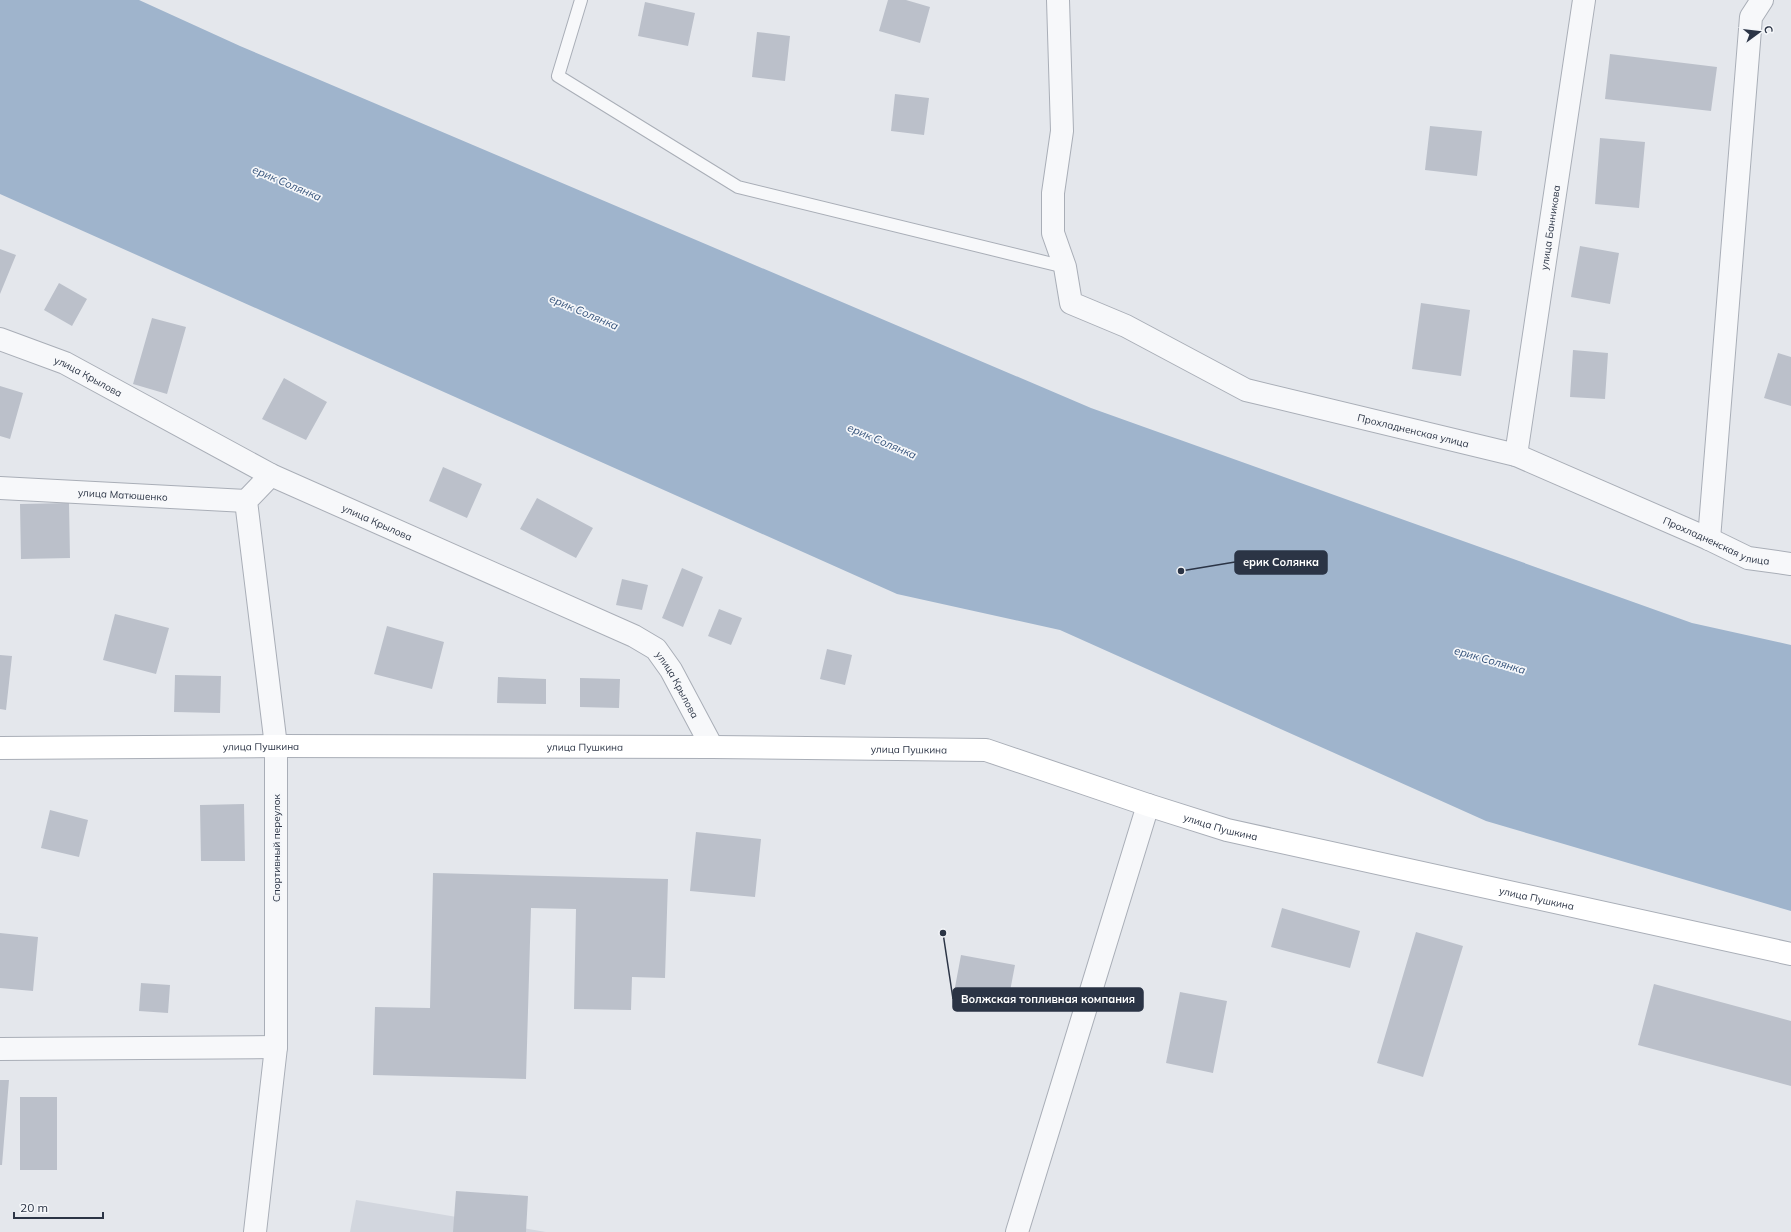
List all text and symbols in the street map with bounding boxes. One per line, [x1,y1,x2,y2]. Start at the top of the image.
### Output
north arrow [1739,12,1779,52]
text: С [1761,24,1777,35]
water label: ерик Солянка [250,162,324,204]
street label: улица Банникова [1537,184,1563,271]
water label: ерик Солянка [547,291,621,333]
street label: улица Крылова [52,353,125,399]
street label: Прохладненская улица [1356,411,1470,450]
water label: ерик Солянка [845,420,919,462]
street label: улица Матюшенко [78,486,168,503]
street label: улица Крылова [340,501,414,543]
street label: Прохладненская улица [1661,513,1770,567]
callout: ерик Солянка [1235,551,1327,574]
text: ерик Солянка [1243,555,1319,569]
water label: ерик Солянка [1453,643,1528,677]
street label: улица Крылова [653,648,702,720]
street label: улица Пушкина [223,739,299,753]
street label: улица Пушкина [547,740,623,753]
street label: улица Пушкина [871,742,947,756]
street label: Спортивный переулок [270,793,283,902]
street label: улица Пушкина [1182,810,1259,843]
street label: улица Пушкина [1498,884,1575,913]
callout: Волжская топливная компания [953,988,1143,1011]
text: Волжская топливная компания [961,992,1135,1006]
scale bar [14,1194,103,1220]
text: 20 m [20,1200,48,1215]

